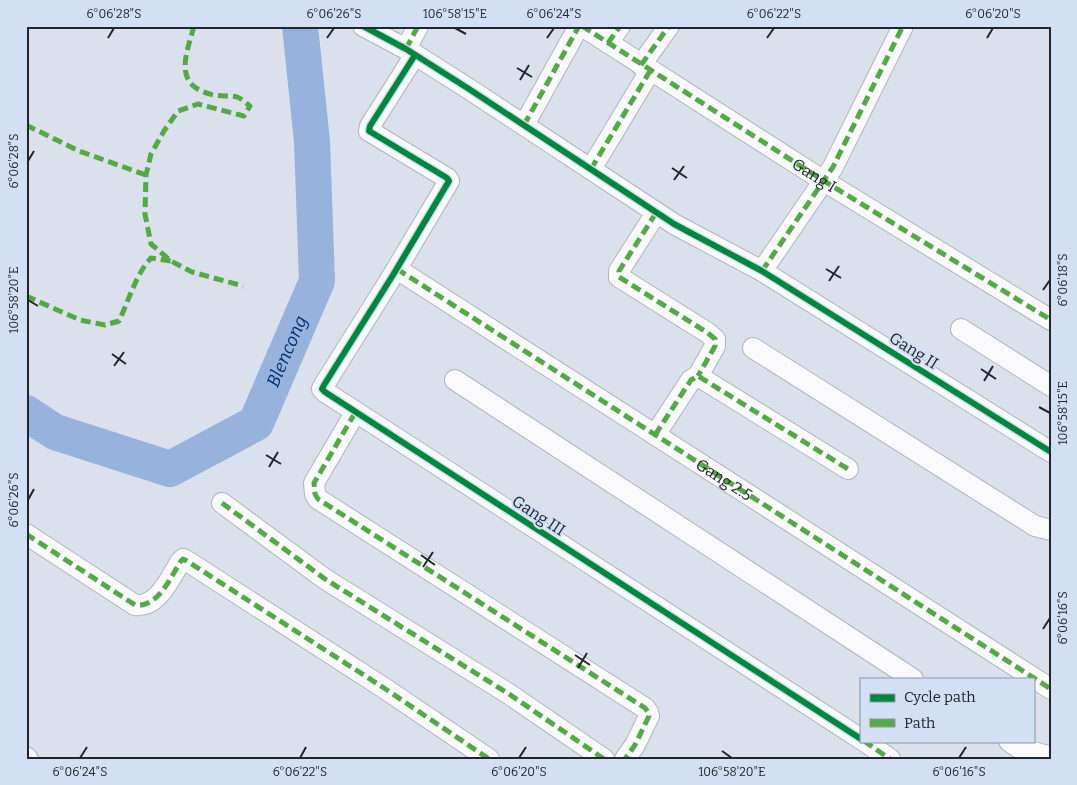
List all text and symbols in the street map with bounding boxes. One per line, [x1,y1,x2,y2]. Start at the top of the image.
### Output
text: 6°06'28"S [87,7,141,21]
text: 6°06'26"S [307,7,361,21]
text: 106°58'15"E [423,7,487,21]
text: 6°06'24"S [527,7,581,21]
text: 6°06'22"S [747,7,801,21]
text: 6°06'20"S [965,7,1021,21]
text: 6°06'28"S [7,134,21,188]
street label: Gang I [789,154,840,196]
text: 6°06'18"S [1056,253,1070,307]
text: 106°58'20"E [7,267,21,333]
water label: Blencong [262,312,312,390]
street label: Gang II [886,328,942,373]
text: 106°58'15"E [1056,381,1070,445]
street label: Gang 2.5 [692,455,756,505]
text: 6°06'26"S [7,473,21,527]
street label: Gang III [509,491,569,540]
text: 6°06'16"S [1056,591,1070,645]
legend [860,678,1034,742]
text: Cycle path [904,688,976,706]
text: Path [904,714,936,732]
text: 6°06'24"S [53,765,107,779]
text: 6°06'22"S [273,765,327,779]
text: 6°06'20"S [491,765,547,779]
text: 106°58'20"E [699,765,765,779]
text: 6°06'16"S [932,765,986,779]

